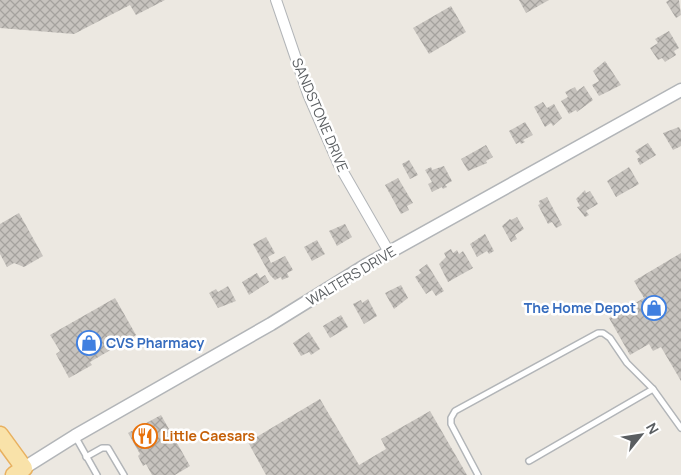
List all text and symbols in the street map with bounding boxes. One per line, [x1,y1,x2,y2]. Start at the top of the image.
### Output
street label: SANDSTONE DRIVE [288,55,353,175]
street label: WALTERS DRIVE [302,241,399,310]
shop icon: The Home Depot [641,295,667,321]
place label: The Home Depot [524,298,636,317]
shop icon: CVS Pharmacy [76,330,102,356]
place label: CVS Pharmacy [106,333,205,352]
north arrow [616,410,666,460]
text: N [642,419,663,437]
restaurant icon: Little Caesars [132,423,158,449]
place label: Little Caesars [162,426,256,445]

